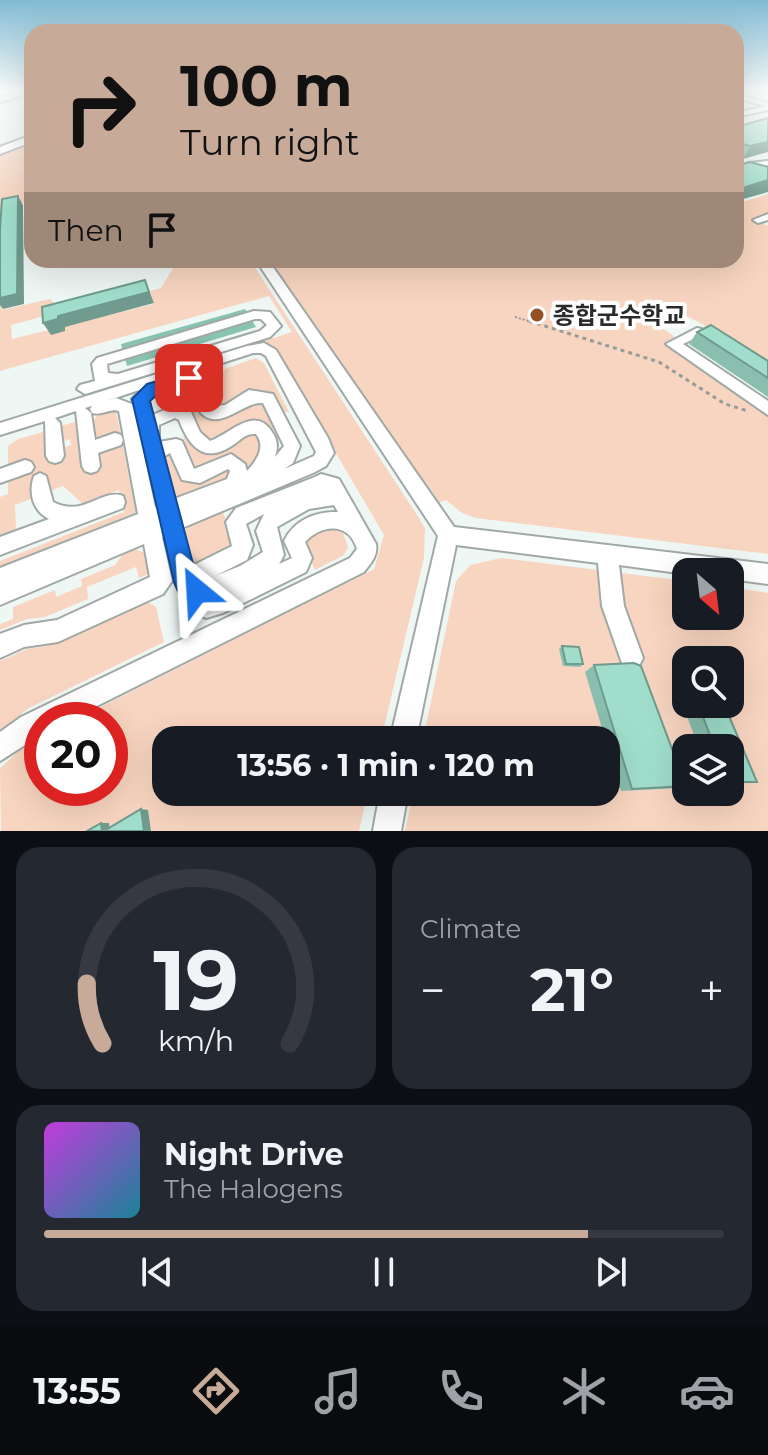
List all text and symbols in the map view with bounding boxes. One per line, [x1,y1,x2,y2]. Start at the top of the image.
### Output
text: 100 m [180,52,353,120]
icon: right [48,56,152,160]
text: Turn right [180,120,360,164]
icon: arrive [140,208,184,252]
text: Then [48,212,124,249]
place label: 종합군수학교 [553,301,685,330]
marker: 종합군수학교 [528,306,546,324]
pin [155,344,223,412]
icon: arrive [167,356,211,400]
position arrow [155,549,239,633]
north arrow [672,558,744,630]
map controls [672,558,744,806]
button: search [672,646,744,718]
speed limit sign: 20 [24,702,128,806]
button: layers [672,734,744,806]
text: 13:56 · 1 min · 120 m [237,747,535,784]
text: Climate [420,913,521,945]
text: 19 [153,929,239,1031]
text: 21° [530,953,614,1026]
text: − [420,963,445,1017]
text: + [699,963,724,1017]
text: km/h [158,1023,234,1058]
text: Night Drive [164,1136,344,1173]
text: The Halogens [164,1173,343,1205]
icon: previous [135,1250,179,1294]
icon: pause [362,1250,406,1294]
icon: next [589,1250,633,1294]
icon: directions [188,1363,244,1419]
icon: music [310,1363,366,1419]
icon: phone [433,1363,489,1419]
icon: climate [556,1363,612,1419]
icon: car [679,1363,735,1419]
text: 13:55 [33,1369,121,1413]

